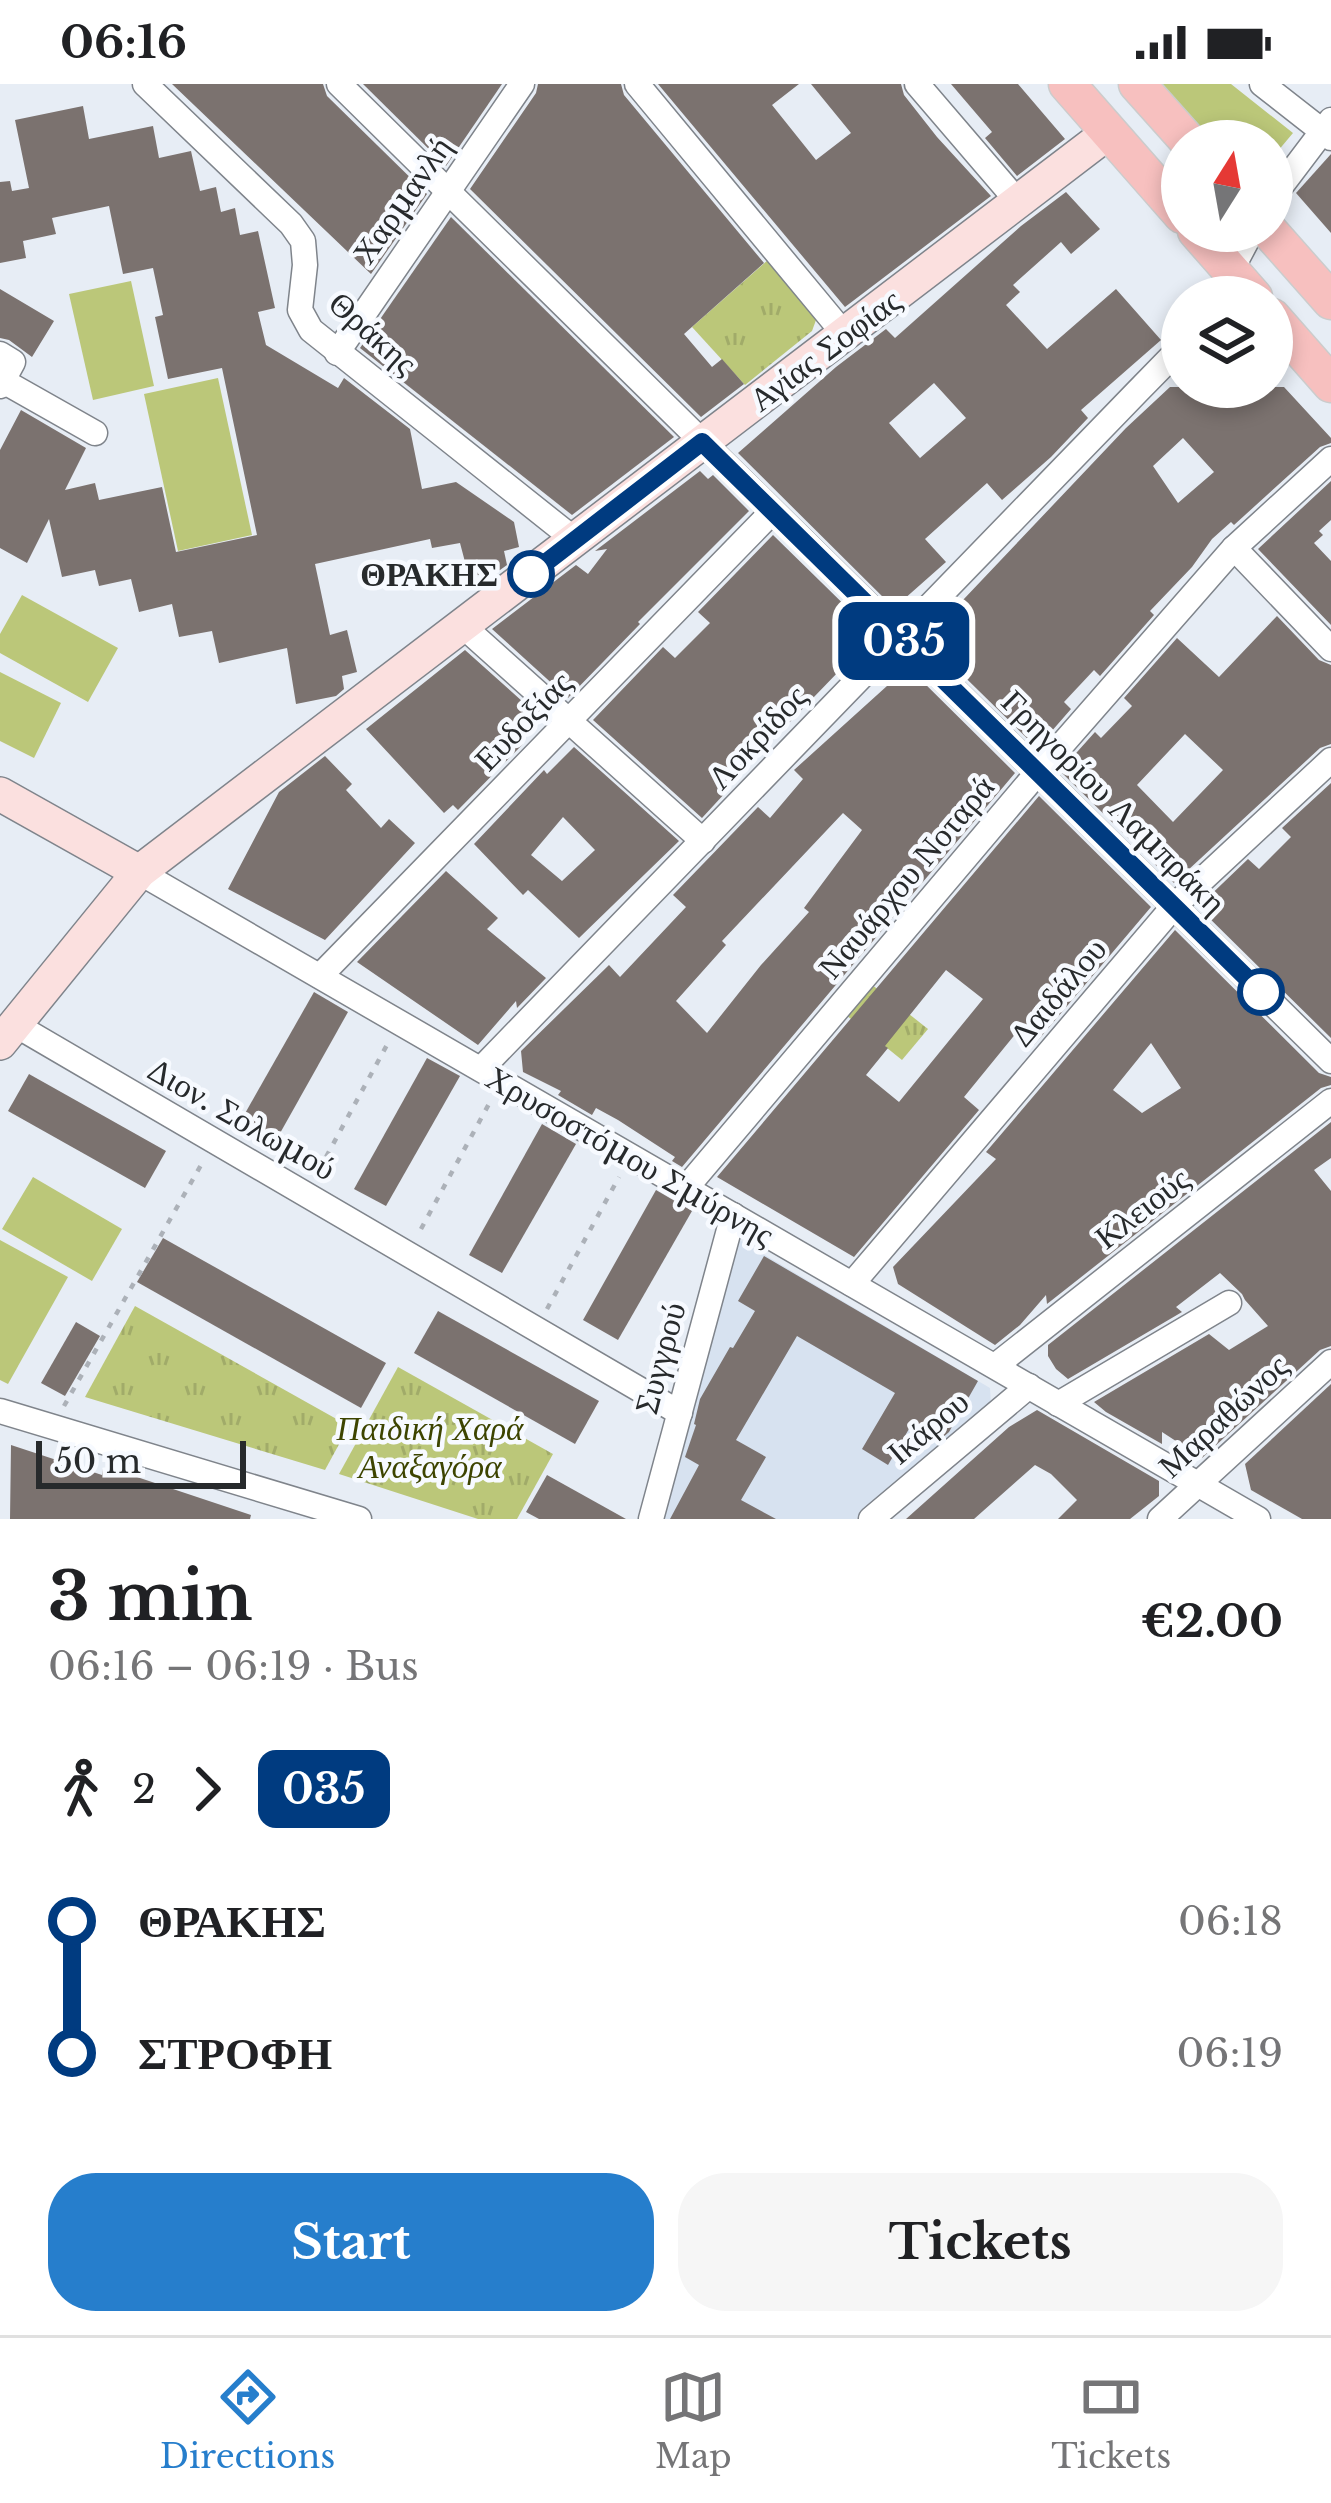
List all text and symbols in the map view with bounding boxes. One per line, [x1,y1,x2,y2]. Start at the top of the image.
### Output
text: 06:16 [60,14,187,70]
north arrow [1161,120,1293,252]
map controls [1161,120,1293,408]
street label: Χαρμανλή [343,128,461,272]
button: layers [1161,276,1293,408]
street label: Αγίας Σοφίας [741,280,909,420]
street label: Θράκης [320,283,426,383]
marker: ΘΡΑΚΗΣ [509,552,553,596]
place label: ΘΡΑΚΗΣ [360,554,498,595]
line badge: 035 [835,602,973,680]
text: 035 [862,615,946,667]
street label: Ευδοξίας [466,663,580,779]
street label: Λοκρίδος [699,676,815,798]
street label: Γρηγορίου Λαμπράκη [993,681,1235,923]
street label: Ναυάρχου Νοταρά [809,767,1003,987]
street label: Δαιδάλου [1001,929,1115,1055]
unlabelled marker [1239,970,1283,1014]
street label: Διον. Σολωμού [141,1049,343,1189]
street label: Χρυσοστόμου Σμύρνης [479,1057,781,1255]
street label: Κλειούς [1087,1158,1197,1258]
street label: Συγγρού [625,1298,695,1418]
street label: Μαραθώνος [1150,1346,1296,1486]
street label: Ικάρου [879,1381,977,1473]
park label: Παιδική Χαρά Αναξαγόρα [336,1408,524,1487]
scale bar [36,1435,246,1488]
text: 50 m [54,1441,141,1482]
text: 3 min [48,1556,252,1638]
text: €2.00 [1141,1593,1283,1649]
text: 06:16 – 06:19 · Bus [48,1642,419,1691]
icon: walk [48,1756,114,1822]
icon: forward [174,1756,240,1822]
text: 035 [282,1763,366,1815]
text: 2 [132,1765,156,1814]
text: ΘΡΑΚΗΣ [138,1893,326,1949]
text: 06:18 [1178,1897,1283,1946]
text: ΣΤΡΟΦΗ [138,2025,332,2081]
text: 06:19 [1176,2029,1283,2078]
button: Start [48,2173,654,2311]
button: Tickets [678,2173,1283,2311]
tab: Directions [160,2364,335,2477]
tab: Map [655,2364,732,2477]
tab: Tickets [1051,2364,1171,2477]

